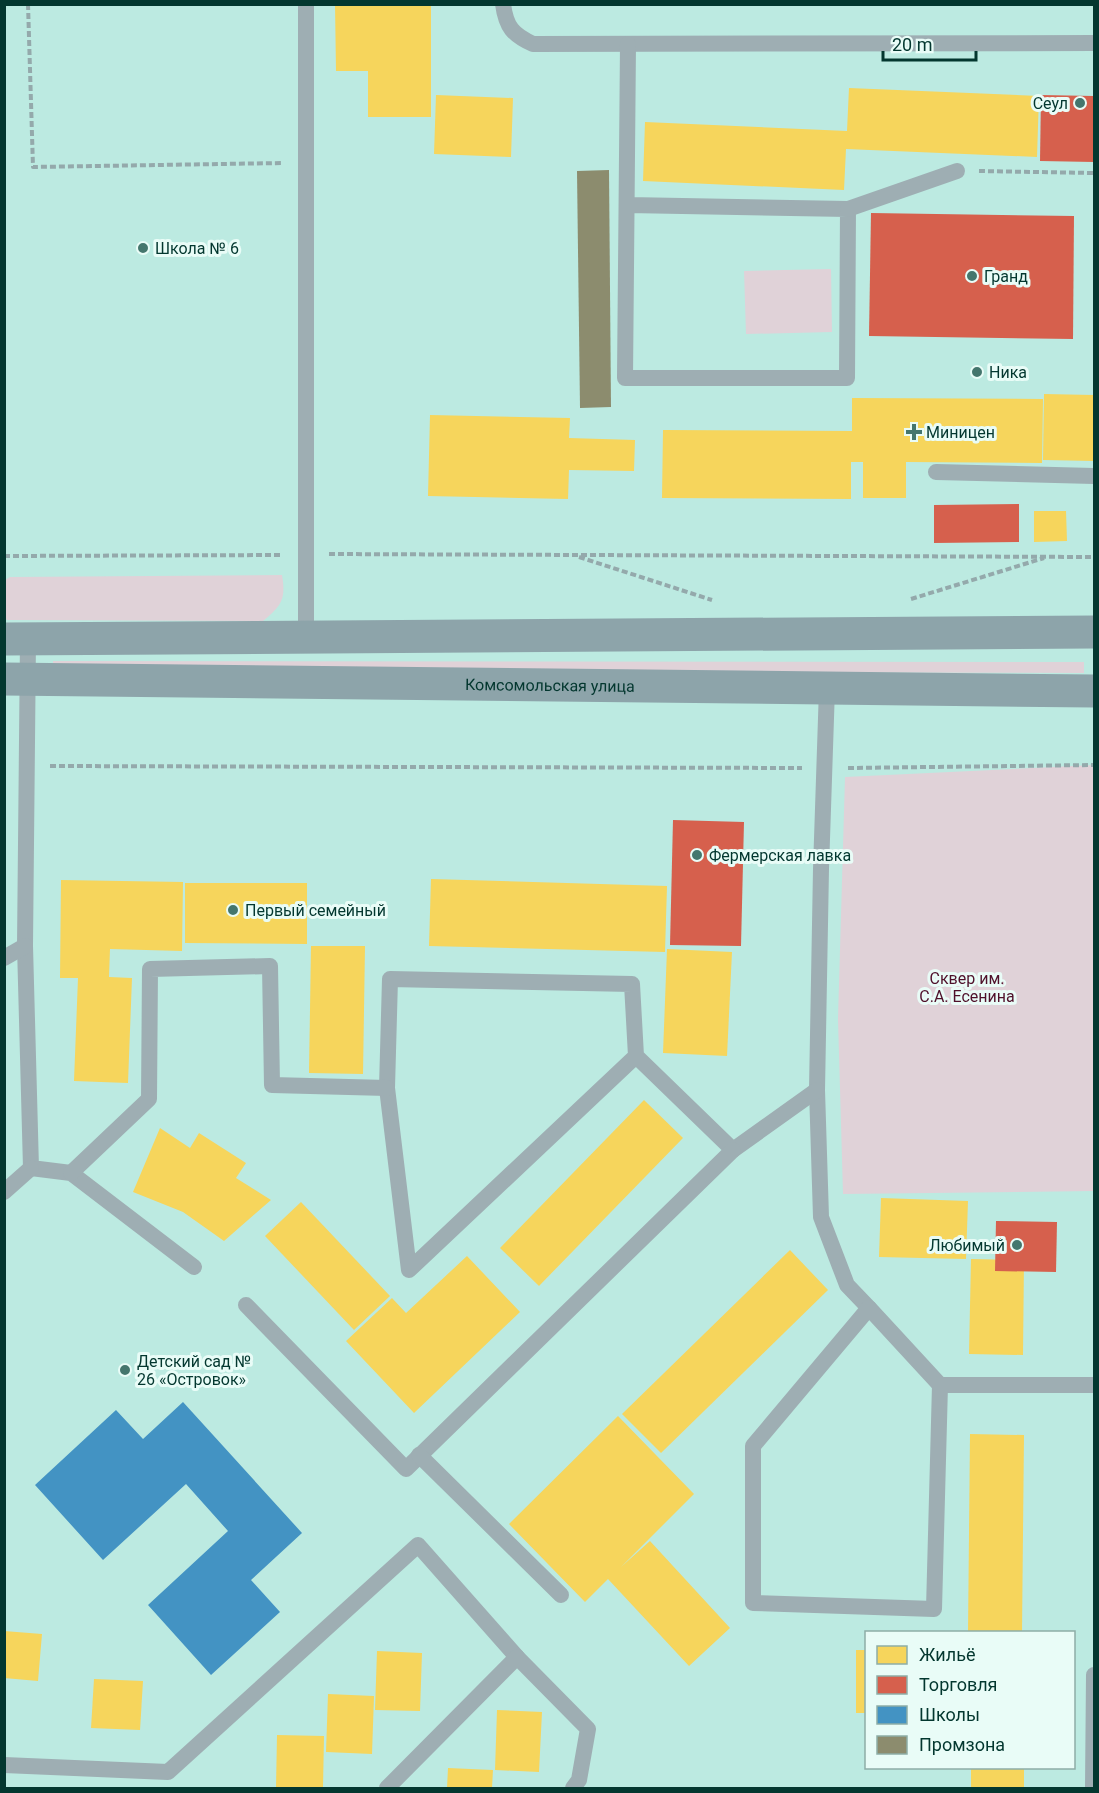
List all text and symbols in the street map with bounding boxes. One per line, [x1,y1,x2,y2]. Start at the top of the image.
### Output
scale bar [883,24,976,62]
text: 20 m [892,34,932,55]
place label: Сеул [1033,94,1068,113]
marker: Сеул [1073,96,1087,110]
place label: Школа № 6 [155,239,239,258]
marker: Школа № 6 [136,241,150,255]
place label: Гранд [984,267,1028,286]
marker: Гранд [965,269,979,283]
place label: Ника [989,363,1027,382]
marker: Ника [970,365,984,379]
place label: Миницен [926,423,995,442]
marker: Миницен [907,425,921,439]
street label: Комсомольская улица [465,675,635,696]
place label: Фермерская лавка [709,846,851,865]
marker: Фермерская лавка [690,848,704,862]
place label: Первый семейный [245,901,386,920]
marker: Первый семейный [226,903,240,917]
park label: Сквер им. С.А. Есенина [919,969,1015,1006]
place label: Любимый [929,1236,1005,1255]
marker: Любимый [1010,1238,1024,1252]
place label: Детский сад № 26 «Островок» [137,1352,251,1389]
marker: Детский сад № 26 «Островок» [118,1363,132,1377]
legend [865,1631,1075,1769]
text: Жильё [919,1644,975,1665]
text: Торговля [919,1674,997,1695]
text: Школы [919,1704,980,1725]
text: Промзона [919,1734,1005,1755]

